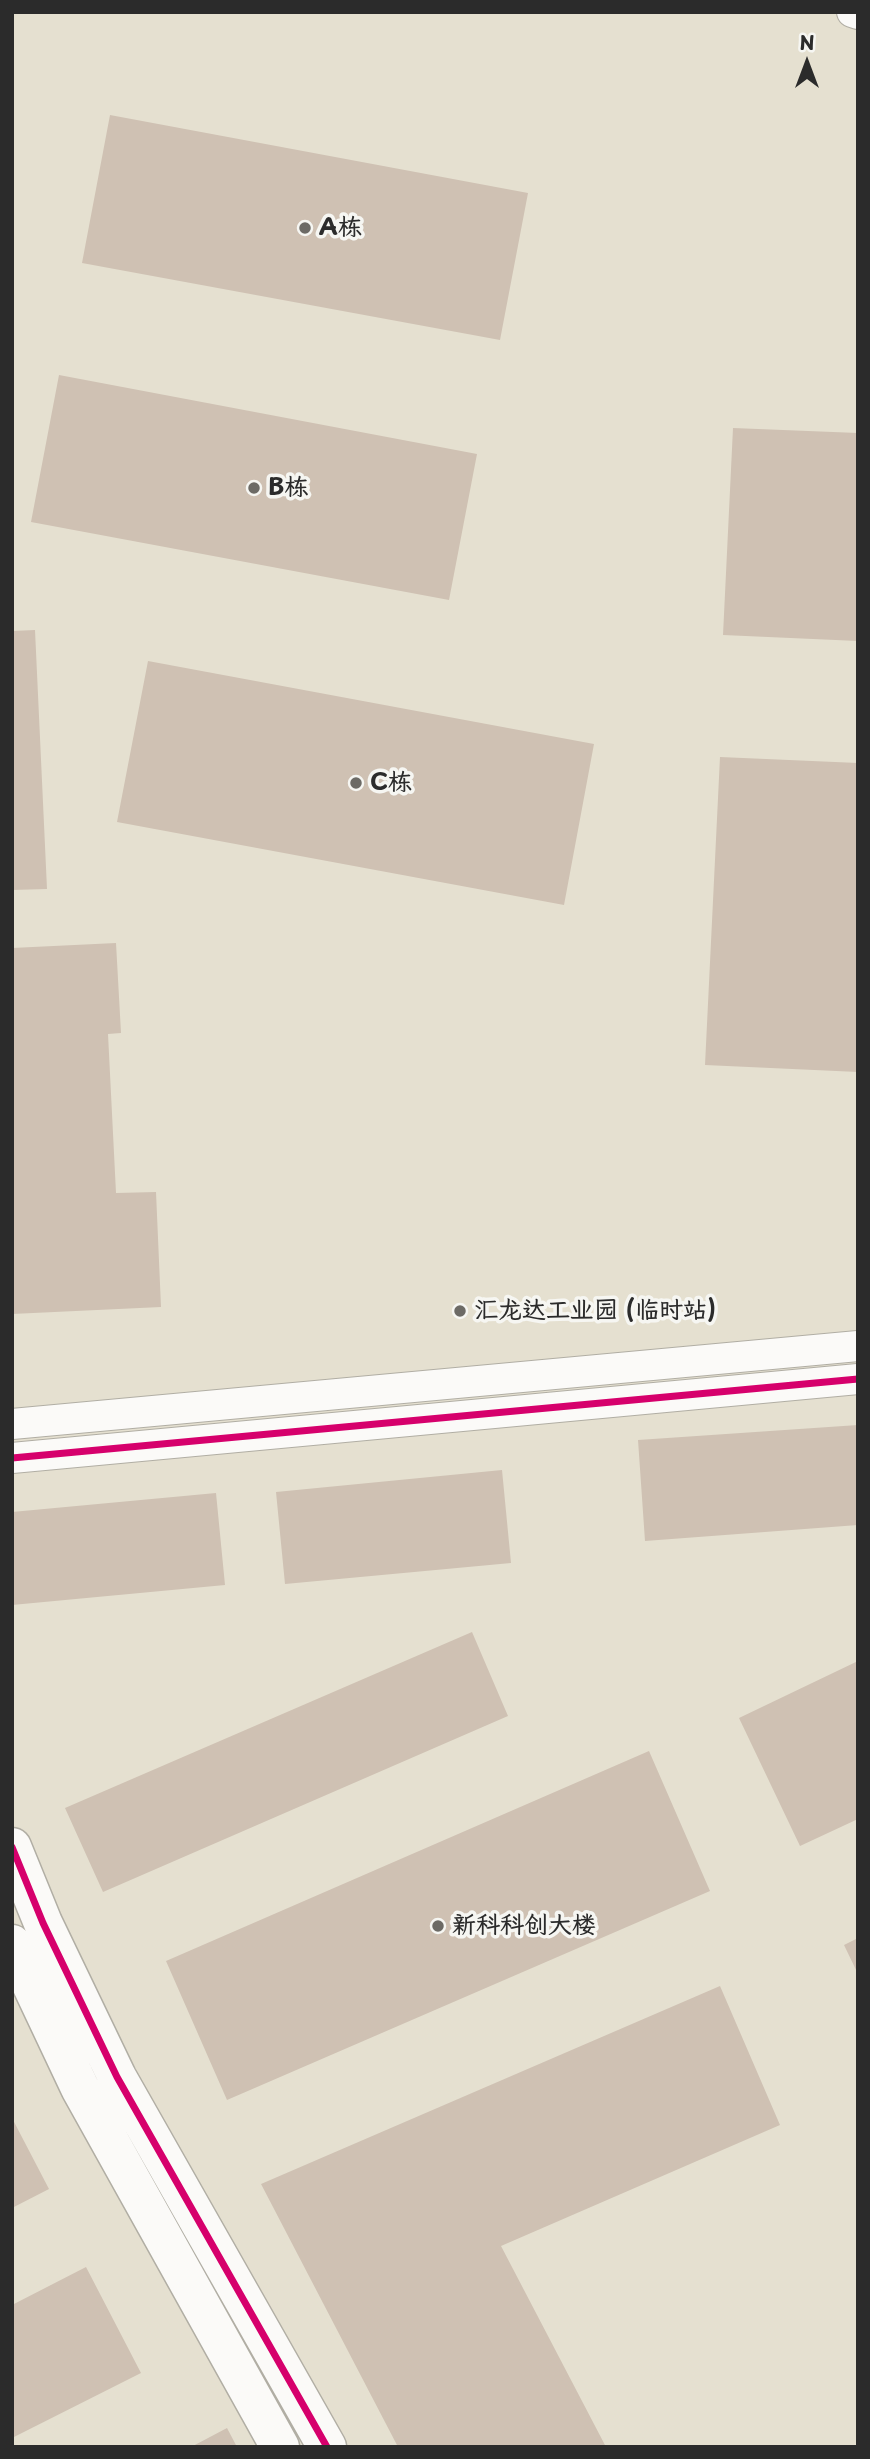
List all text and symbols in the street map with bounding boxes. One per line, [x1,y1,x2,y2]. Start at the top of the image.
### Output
north arrow [772,28,842,98]
text: N [799,28,815,56]
place label: A栋 [319,214,362,242]
marker: A栋 [297,220,313,236]
place label: B栋 [268,474,308,502]
marker: B栋 [246,480,262,496]
place label: C栋 [370,769,412,797]
marker: C栋 [348,775,364,791]
place label: 汇龙达工业园 (临时站) [474,1297,716,1325]
marker: 汇龙达工业园 (临时站) [452,1303,468,1319]
place label: 新科科创大楼 [452,1912,596,1940]
marker: 新科科创大楼 [430,1918,446,1934]

